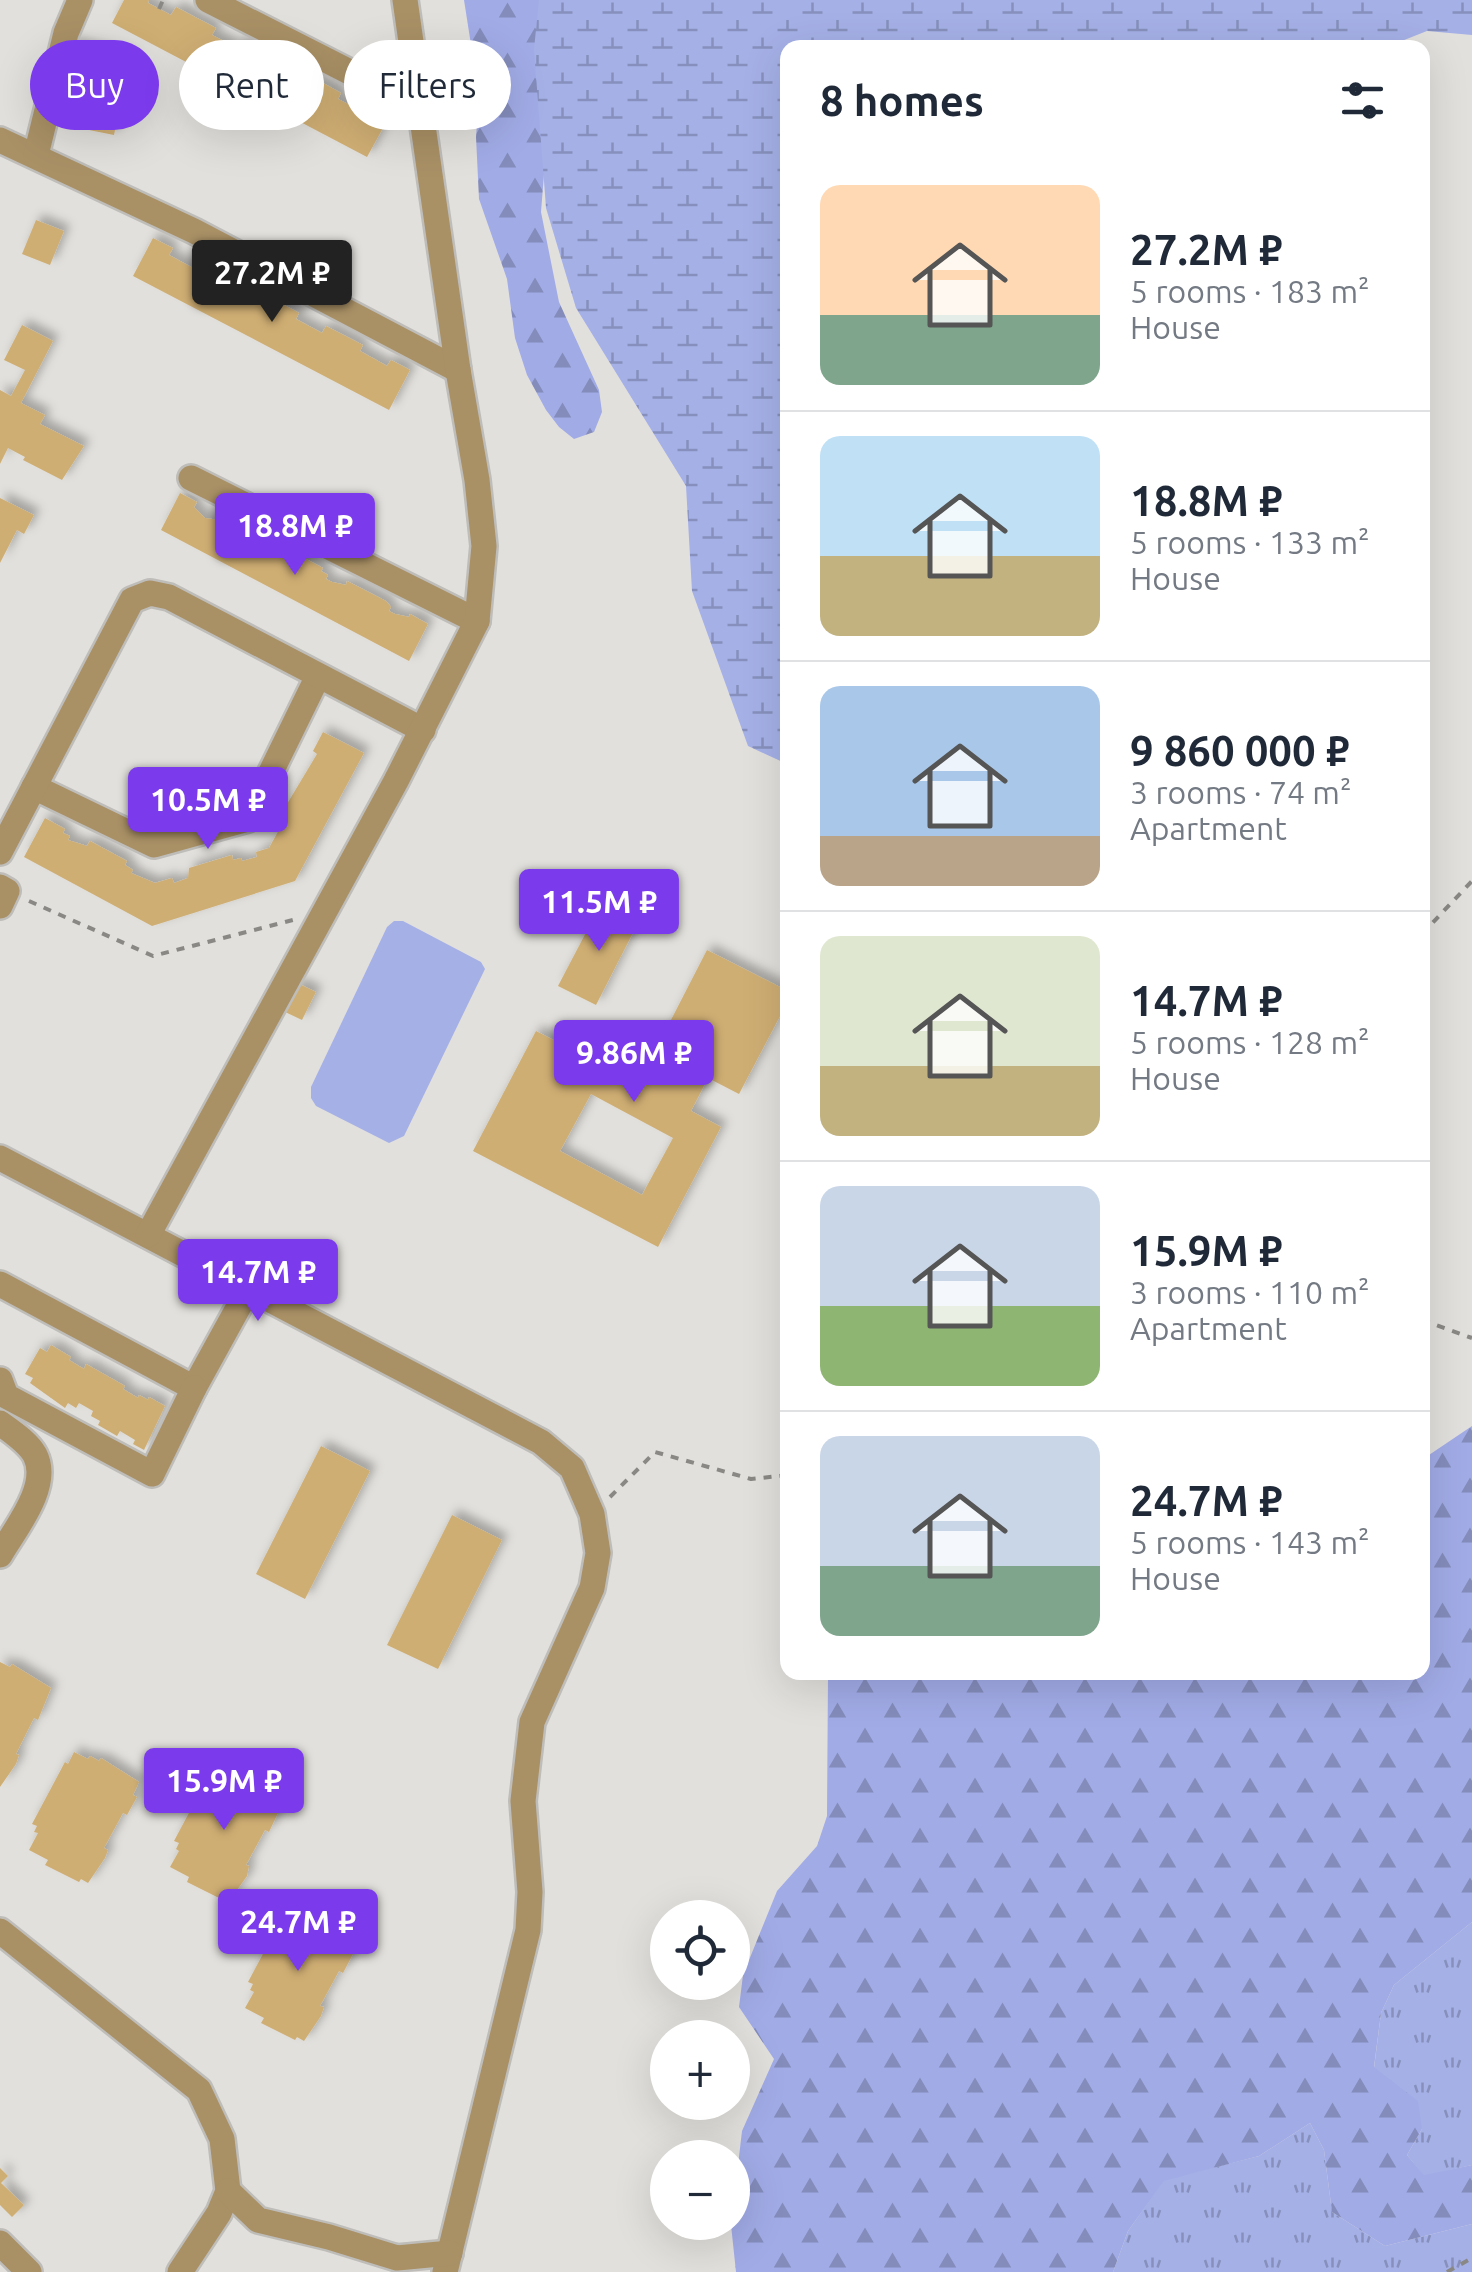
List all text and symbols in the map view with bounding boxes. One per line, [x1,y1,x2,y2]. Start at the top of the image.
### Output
chip: Buy [30,40,159,130]
chip: Rent [179,40,324,130]
chip: Filters [344,40,511,130]
icon: filters [1335,73,1390,128]
text: 8 homes [820,77,984,124]
icon: home [900,225,1020,345]
text: 27.2M ₽ [1130,226,1282,273]
pin: 27.2M ₽ [180,240,364,325]
text: 27.2M ₽ [214,254,330,290]
text: 5 rooms · 183 m² [1130,273,1370,309]
text: House [1130,309,1221,345]
icon: home [900,476,1020,596]
text: 18.8M ₽ [1130,477,1282,524]
pin: 18.8M ₽ [203,493,387,578]
text: 18.8M ₽ [237,507,353,543]
text: 5 rooms · 133 m² [1130,524,1370,560]
text: House [1130,560,1221,596]
icon: home [900,726,1020,846]
text: 9 860 000 ₽ [1130,727,1349,774]
pin: 10.5M ₽ [116,767,300,852]
text: 3 rooms · 74 m² [1130,774,1351,810]
text: 10.5M ₽ [150,781,266,817]
text: Apartment [1130,810,1287,846]
pin: 11.5M ₽ [507,869,691,954]
text: 11.5M ₽ [541,883,657,919]
icon: home [900,976,1020,1096]
text: 14.7M ₽ [1130,977,1282,1024]
pin: 9.86M ₽ [542,1020,726,1105]
text: 5 rooms · 128 m² [1130,1024,1370,1060]
text: 9.86M ₽ [576,1034,692,1070]
text: House [1130,1060,1221,1096]
icon: home [900,1226,1020,1346]
text: 15.9M ₽ [1130,1227,1282,1274]
pin: 14.7M ₽ [166,1239,350,1324]
text: 14.7M ₽ [200,1253,316,1289]
text: 3 rooms · 110 m² [1130,1274,1370,1310]
text: Apartment [1130,1310,1287,1346]
icon: home [900,1476,1020,1596]
text: 24.7M ₽ [1130,1477,1282,1524]
text: 5 rooms · 143 m² [1130,1524,1370,1560]
text: House [1130,1560,1221,1596]
pin: 15.9M ₽ [132,1748,316,1833]
text: 15.9M ₽ [166,1762,282,1798]
pin: 24.7M ₽ [206,1889,390,1974]
map controls [650,1900,750,2240]
button: locate [650,1900,750,2000]
text: 24.7M ₽ [240,1903,356,1939]
button: + [650,2020,750,2120]
button: − [650,2140,750,2240]

